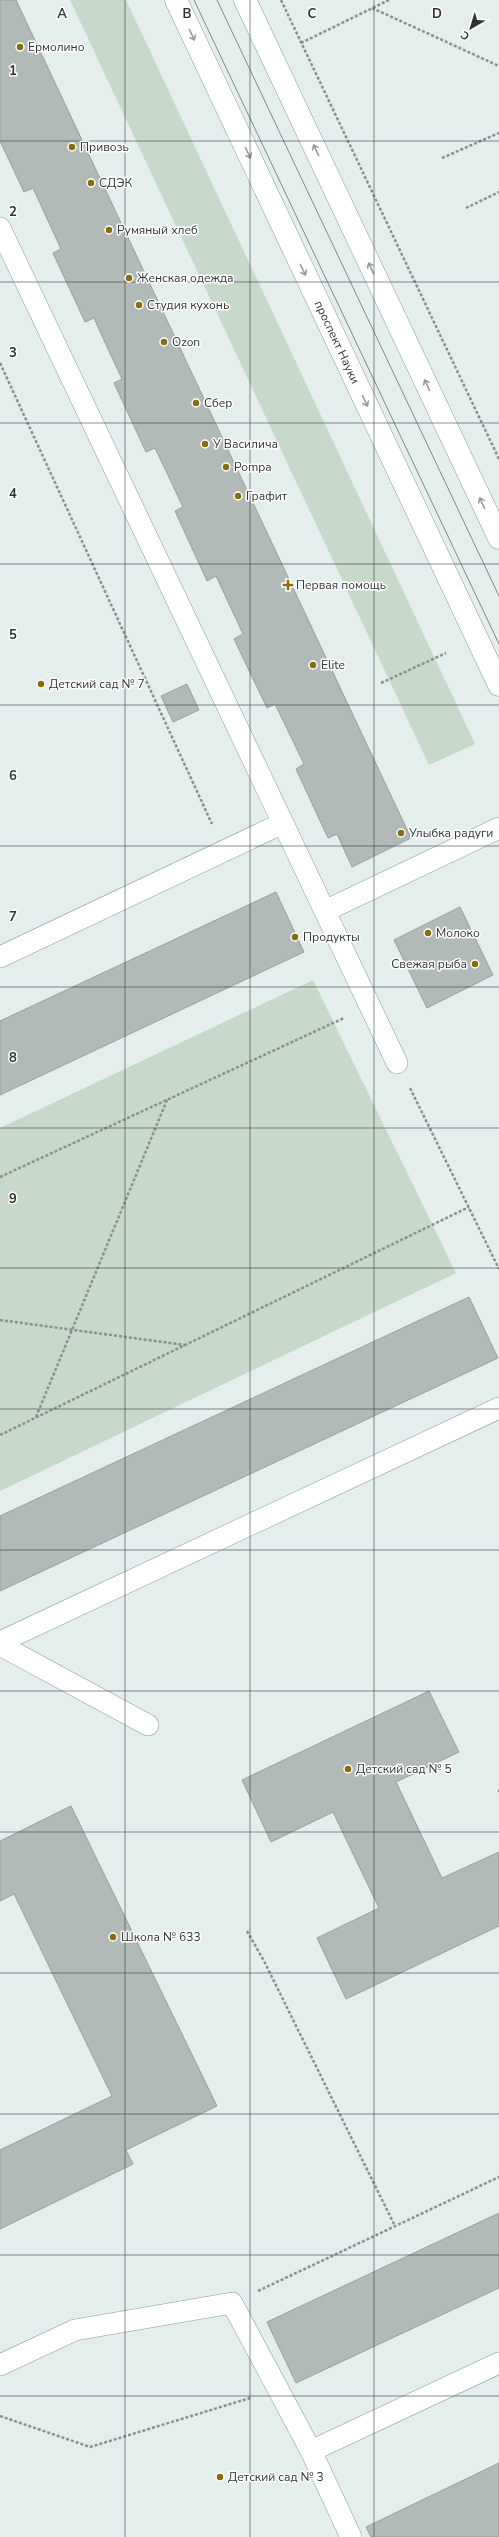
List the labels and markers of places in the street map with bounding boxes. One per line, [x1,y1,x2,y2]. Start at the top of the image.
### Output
place label: Ермолино [28,39,85,55]
marker: Ермолино [15,42,25,52]
place label: Привозь [80,139,129,155]
marker: Привозь [67,142,77,152]
place label: СДЭК [99,175,132,191]
marker: СДЭК [86,178,96,188]
place label: Румяный хлеб [117,222,198,238]
marker: Румяный хлеб [104,225,114,235]
place label: Женская одежда [137,270,234,286]
marker: Женская одежда [124,273,134,283]
place label: Студия кухонь [147,297,229,313]
marker: Студия кухонь [134,300,144,310]
place label: Ozon [172,334,200,350]
marker: Ozon [159,337,169,347]
place label: Сбер [204,395,233,411]
marker: Сбер [191,398,201,408]
place label: У Василича [212,436,278,452]
marker: У Василича [200,439,210,449]
place label: Pompa [234,459,272,475]
marker: Pompa [221,462,231,472]
place label: Графит [246,488,288,504]
marker: Графит [233,491,243,501]
place label: Первая помощь [296,577,386,593]
marker: Первая помощь [283,580,293,590]
place label: Elite [321,657,345,673]
marker: Elite [308,660,318,670]
place label: Детский сад № 7 [49,676,145,692]
marker: Детский сад № 7 [36,679,46,689]
place label: Улыбка радуги [408,825,493,841]
marker: Улыбка радуги [396,828,406,838]
place label: Молоко [436,925,480,941]
marker: Молоко [423,928,433,938]
place label: Продукты [303,929,360,945]
marker: Продукты [290,932,300,942]
place label: Свежая рыба [391,956,467,972]
marker: Свежая рыба [470,959,480,969]
place label: Детский сад № 5 [356,1761,452,1777]
marker: Детский сад № 5 [343,1764,353,1774]
place label: Школа № 633 [121,1929,201,1945]
marker: Школа № 633 [108,1932,118,1942]
place label: Детский сад № 3 [228,2469,324,2485]
marker: Детский сад № 3 [215,2472,225,2482]

